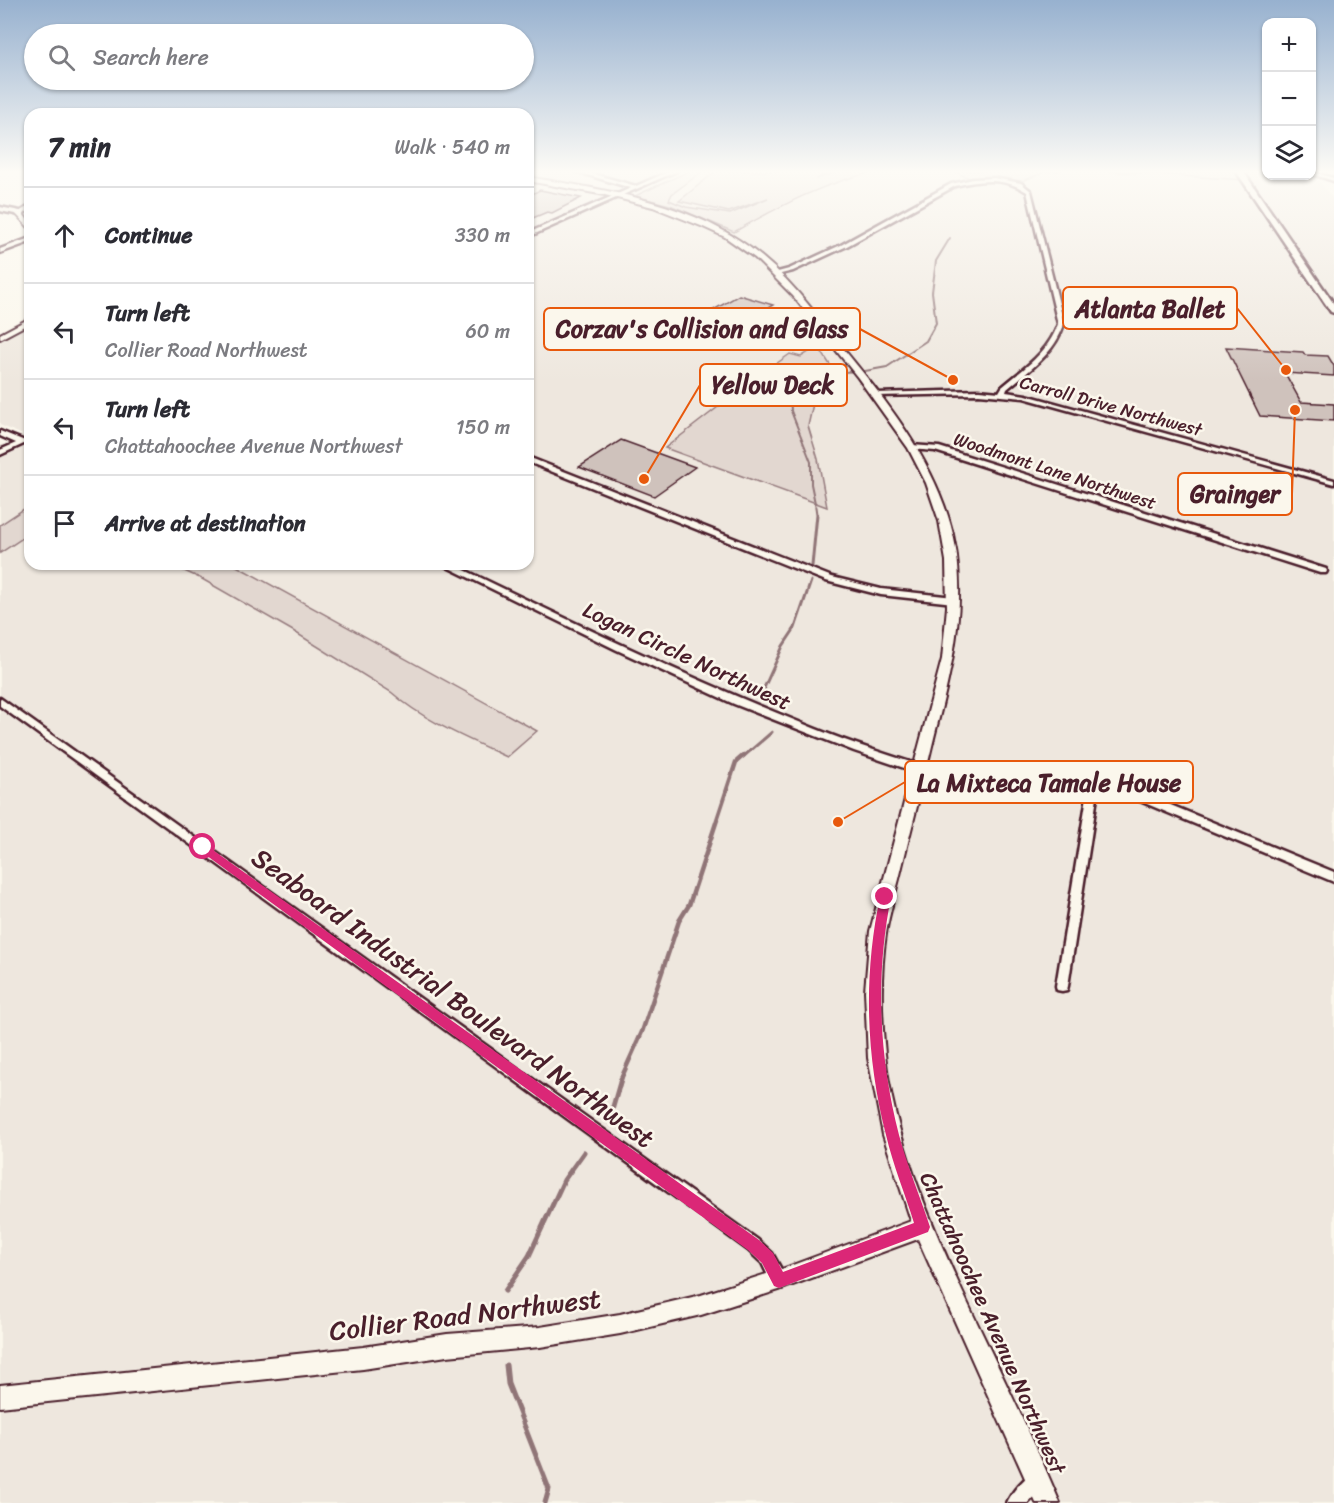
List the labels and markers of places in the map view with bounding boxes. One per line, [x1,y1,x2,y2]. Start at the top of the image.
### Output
callout: Atlanta Ballet [1063,287,1237,329]
callout: Corzav's Collision and Glass [544,308,860,350]
callout: Yellow Deck [700,364,847,406]
callout: Grainger [1178,473,1292,515]
callout: La Mixteca Tamale House [905,761,1193,803]

